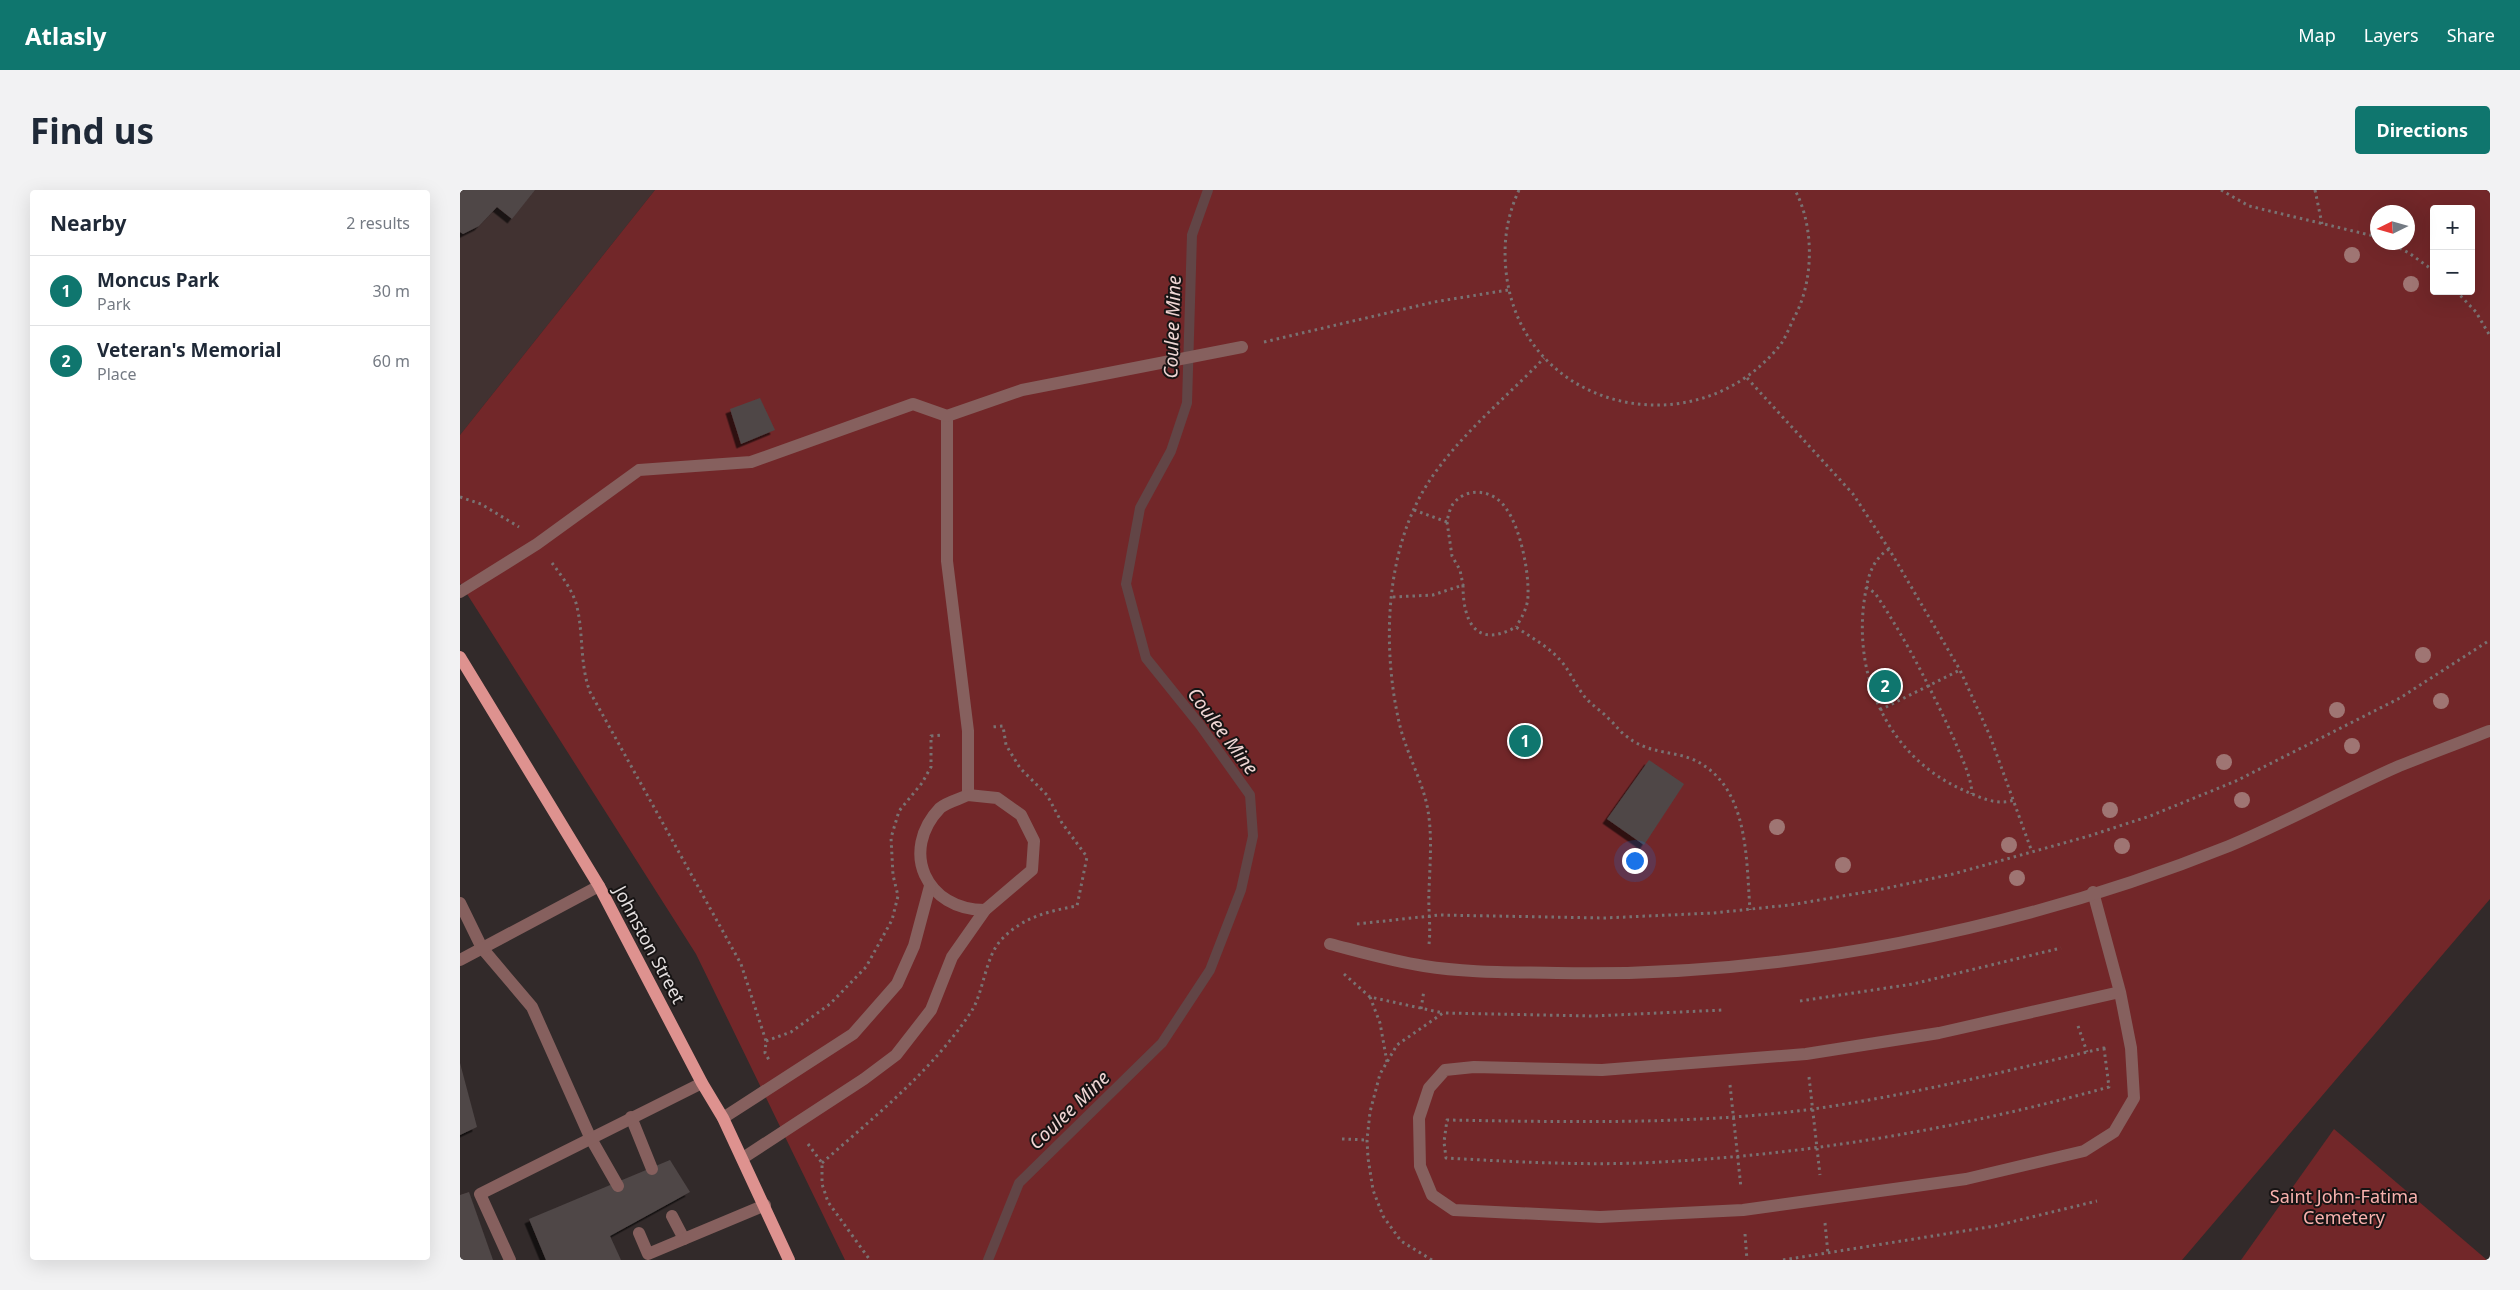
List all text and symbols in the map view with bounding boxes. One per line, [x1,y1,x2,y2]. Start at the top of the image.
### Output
text: Atlasly [25,19,106,52]
text: Map [2298,23,2336,47]
text: Layers [2364,23,2419,47]
text: Share [2447,23,2495,47]
button: Directions [2355,106,2490,154]
text: Find us [30,107,154,154]
north arrow [2370,205,2415,250]
map controls [2430,205,2475,295]
button: + [2430,205,2475,250]
text: Nearby [50,209,126,237]
text: 2 results [346,212,410,234]
button: − [2430,250,2475,295]
text: Moncus Park [97,267,219,293]
water label: Coulee Mine [1157,275,1187,379]
text: 1 [61,280,71,302]
text: 30 m [373,280,410,302]
text: Park [97,293,131,315]
text: Veteran's Memorial [97,337,281,363]
text: 2 [61,350,71,372]
text: 60 m [373,350,410,372]
text: Place [97,363,137,385]
pin: 2 [1869,667,1901,705]
water label: Coulee Mine [1182,682,1264,780]
pin: 1 [1509,722,1541,760]
your location [1622,848,1648,874]
street label: Johnston Street [608,880,691,1008]
water label: Coulee Mine [1023,1065,1115,1155]
park label: Saint John-Fatima Cemetery [2270,1184,2418,1229]

